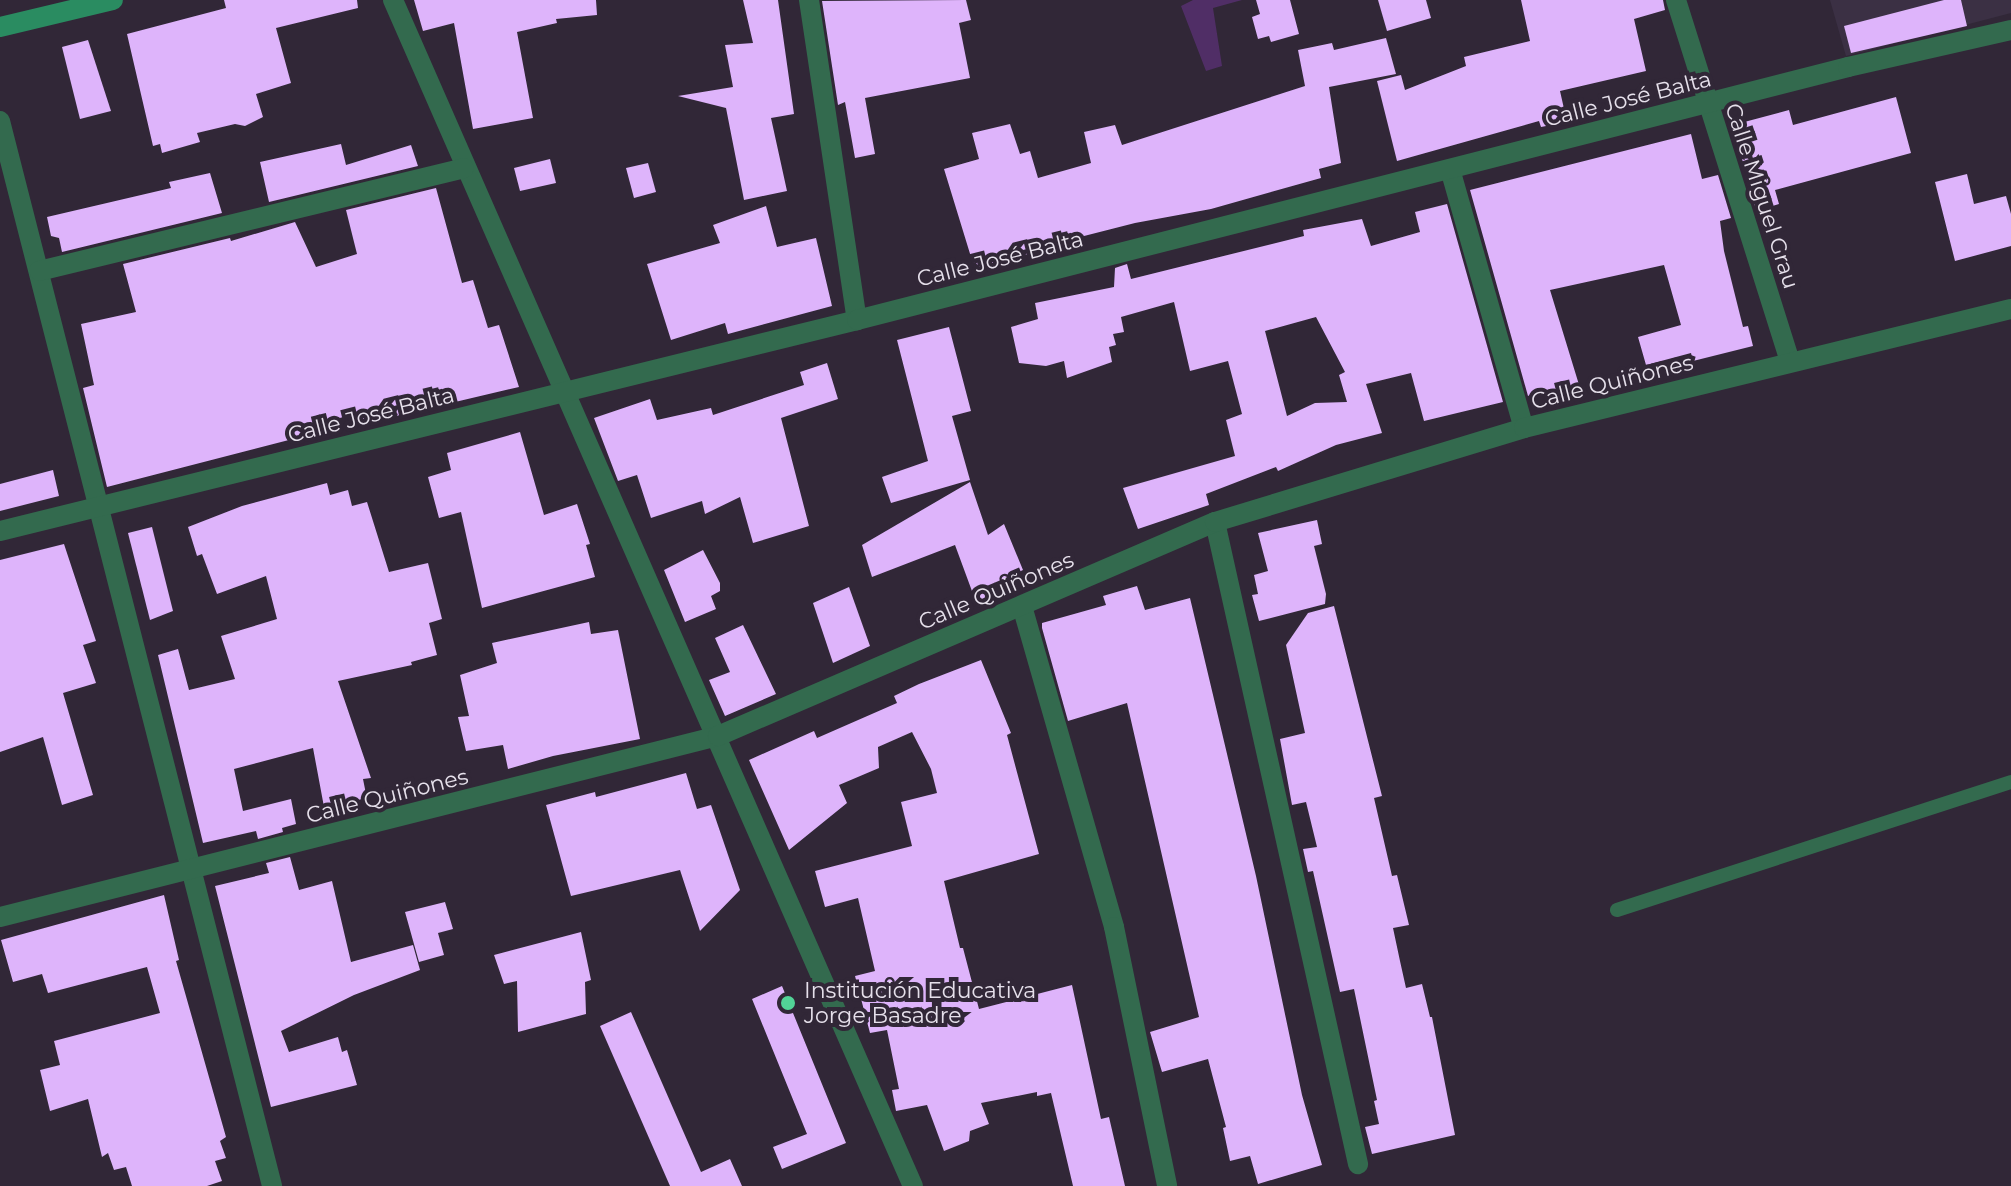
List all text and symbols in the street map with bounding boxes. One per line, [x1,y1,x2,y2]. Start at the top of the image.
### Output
street label: Calle José Balta [1542,66,1714,132]
street label: Calle Miguel Grau [1720,100,1804,292]
street label: Calle José Balta [914,226,1086,292]
street label: Calle Quiñones [1528,349,1696,415]
street label: Calle José Balta [285,382,457,448]
street label: Calle Quiñones [914,546,1078,636]
street label: Calle Quiñones [303,763,471,829]
place label: Institución Educativa Jorge Basadre [804,977,1036,1028]
marker: Institución Educativa Jorge Basadre [779,994,797,1012]

